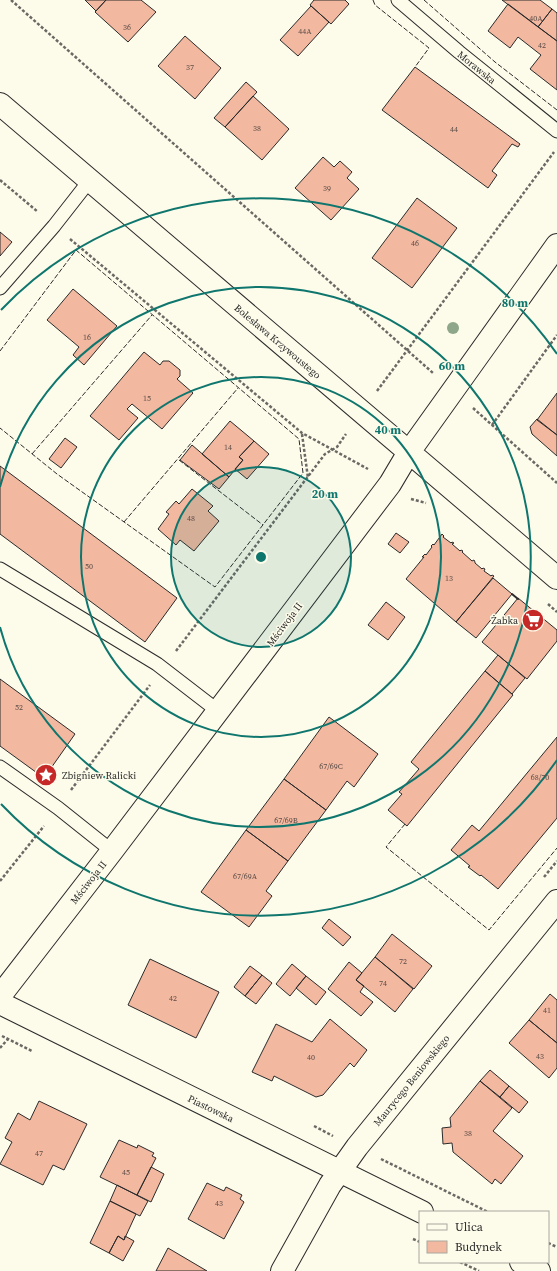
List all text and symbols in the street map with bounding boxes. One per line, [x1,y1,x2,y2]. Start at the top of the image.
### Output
house number: 40A [529,13,543,24]
house number: 36 [123,22,131,33]
house number: 44A [298,26,312,37]
house number: 42 [538,40,546,51]
street label: Morawska [455,48,499,87]
house number: 37 [186,62,194,73]
house number: 38 [253,123,261,134]
house number: 44 [450,124,458,135]
house number: 39 [323,183,331,194]
house number: 46 [411,238,419,249]
text: 80 m [502,295,528,311]
street label: Bolesława Krzywoustego [232,301,324,382]
house number: 16 [83,332,91,343]
text: 60 m [439,358,465,374]
house number: 15 [143,393,151,404]
text: 40 m [375,422,401,438]
house number: 14 [224,442,232,453]
text: 20 m [312,486,338,502]
house number: 48 [187,513,195,524]
centre of rings [254,550,268,564]
house number: 50 [85,561,93,572]
house number: 13 [445,573,453,584]
street label: Mściwoja II [264,600,305,649]
supermarket icon: Żabka [520,607,546,633]
place label: Żabka [491,614,519,627]
house number: 52 [15,702,23,713]
house number: 67/69C [319,761,343,772]
place icon: Zbigniew Ralicki [33,762,59,788]
place label: Zbigniew Ralicki [62,769,136,782]
house number: 68/70 [531,772,549,783]
house number: 67/69B [274,815,298,826]
street label: Mściwoja II [67,858,110,907]
house number: 67/69A [233,871,258,882]
house number: 72 [399,956,407,967]
house number: 74 [379,978,387,989]
house number: 42 [169,993,177,1004]
house number: 41 [543,1005,551,1016]
street label: Maurycego Beniowskiego [371,1032,453,1129]
house number: 43 [536,1051,544,1062]
house number: 40 [307,1052,315,1063]
street label: Piastowska [186,1092,237,1126]
house number: 38 [464,1128,472,1139]
house number: 47 [35,1148,43,1159]
house number: 45 [122,1167,130,1178]
house number: 43 [215,1198,223,1209]
legend [419,1211,549,1263]
text: Ulica [455,1219,484,1235]
text: Budynek [455,1239,502,1255]

